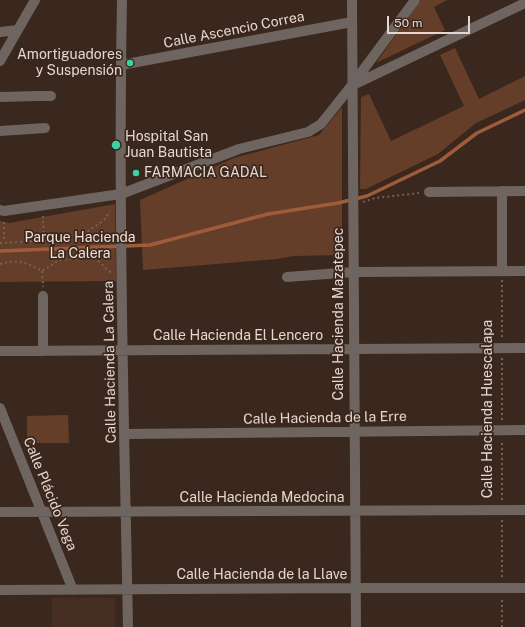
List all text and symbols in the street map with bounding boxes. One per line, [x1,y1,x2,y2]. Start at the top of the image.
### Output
street label: Calle Ascencio Correa [162,8,306,52]
scale bar [389,8,472,34]
text: 50 m [394,16,422,30]
place label: Amortiguadores y Suspensión [17,47,122,80]
marker: Amortiguadores y Suspensión [125,58,135,68]
place label: Hospital San Juan Bautista [125,129,212,162]
marker: Hospital San Juan Bautista [110,139,122,151]
place label: FARMACIA GADAL [144,165,267,181]
marker: FARMACIA GADAL [131,168,141,178]
street label: Calle Hacienda Mazatepec [331,228,347,400]
park label: Parque Hacienda La Calera [24,230,136,262]
street label: Calle Hacienda La Calera [100,281,120,443]
street label: Calle Hacienda Huescalapa [480,320,496,498]
street label: Calle Hacienda El Lencero [153,328,323,344]
street label: Calle Hacienda de la Erre [243,408,407,428]
street label: Calle Plácido Vega [20,435,80,553]
street label: Calle Hacienda Medocina [180,490,344,506]
street label: Calle Hacienda de la Llave [176,567,348,583]

